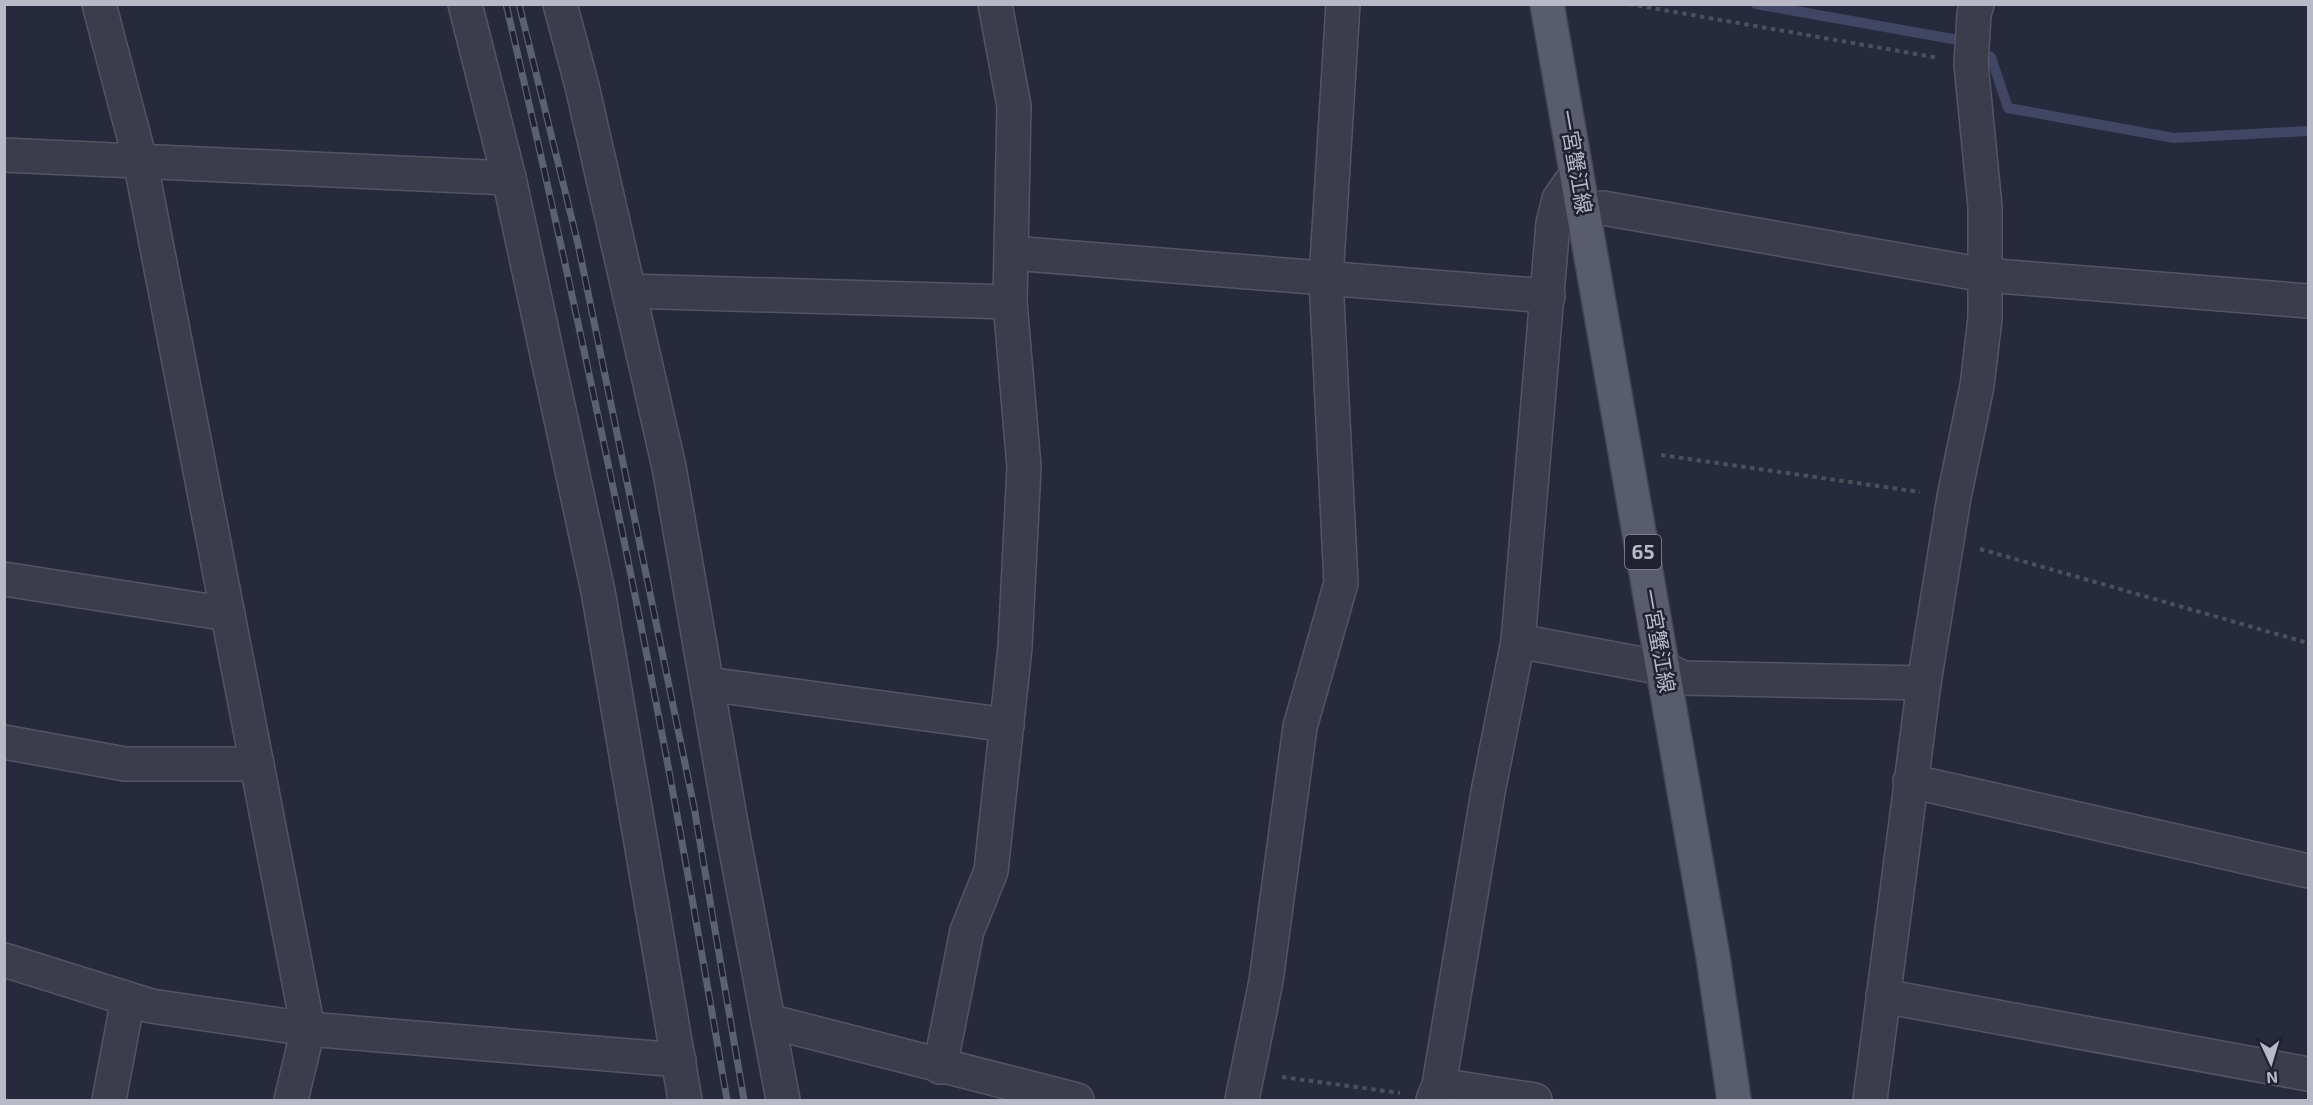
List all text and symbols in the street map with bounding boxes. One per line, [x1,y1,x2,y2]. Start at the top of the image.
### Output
street label: 一宮蟹江線 [1555,108,1598,216]
road number: 65 [1625,535,1661,569]
street label: 一宮蟹江線 [1638,587,1681,695]
north arrow [2241,1033,2301,1093]
text: N [2266,1069,2279,1088]

